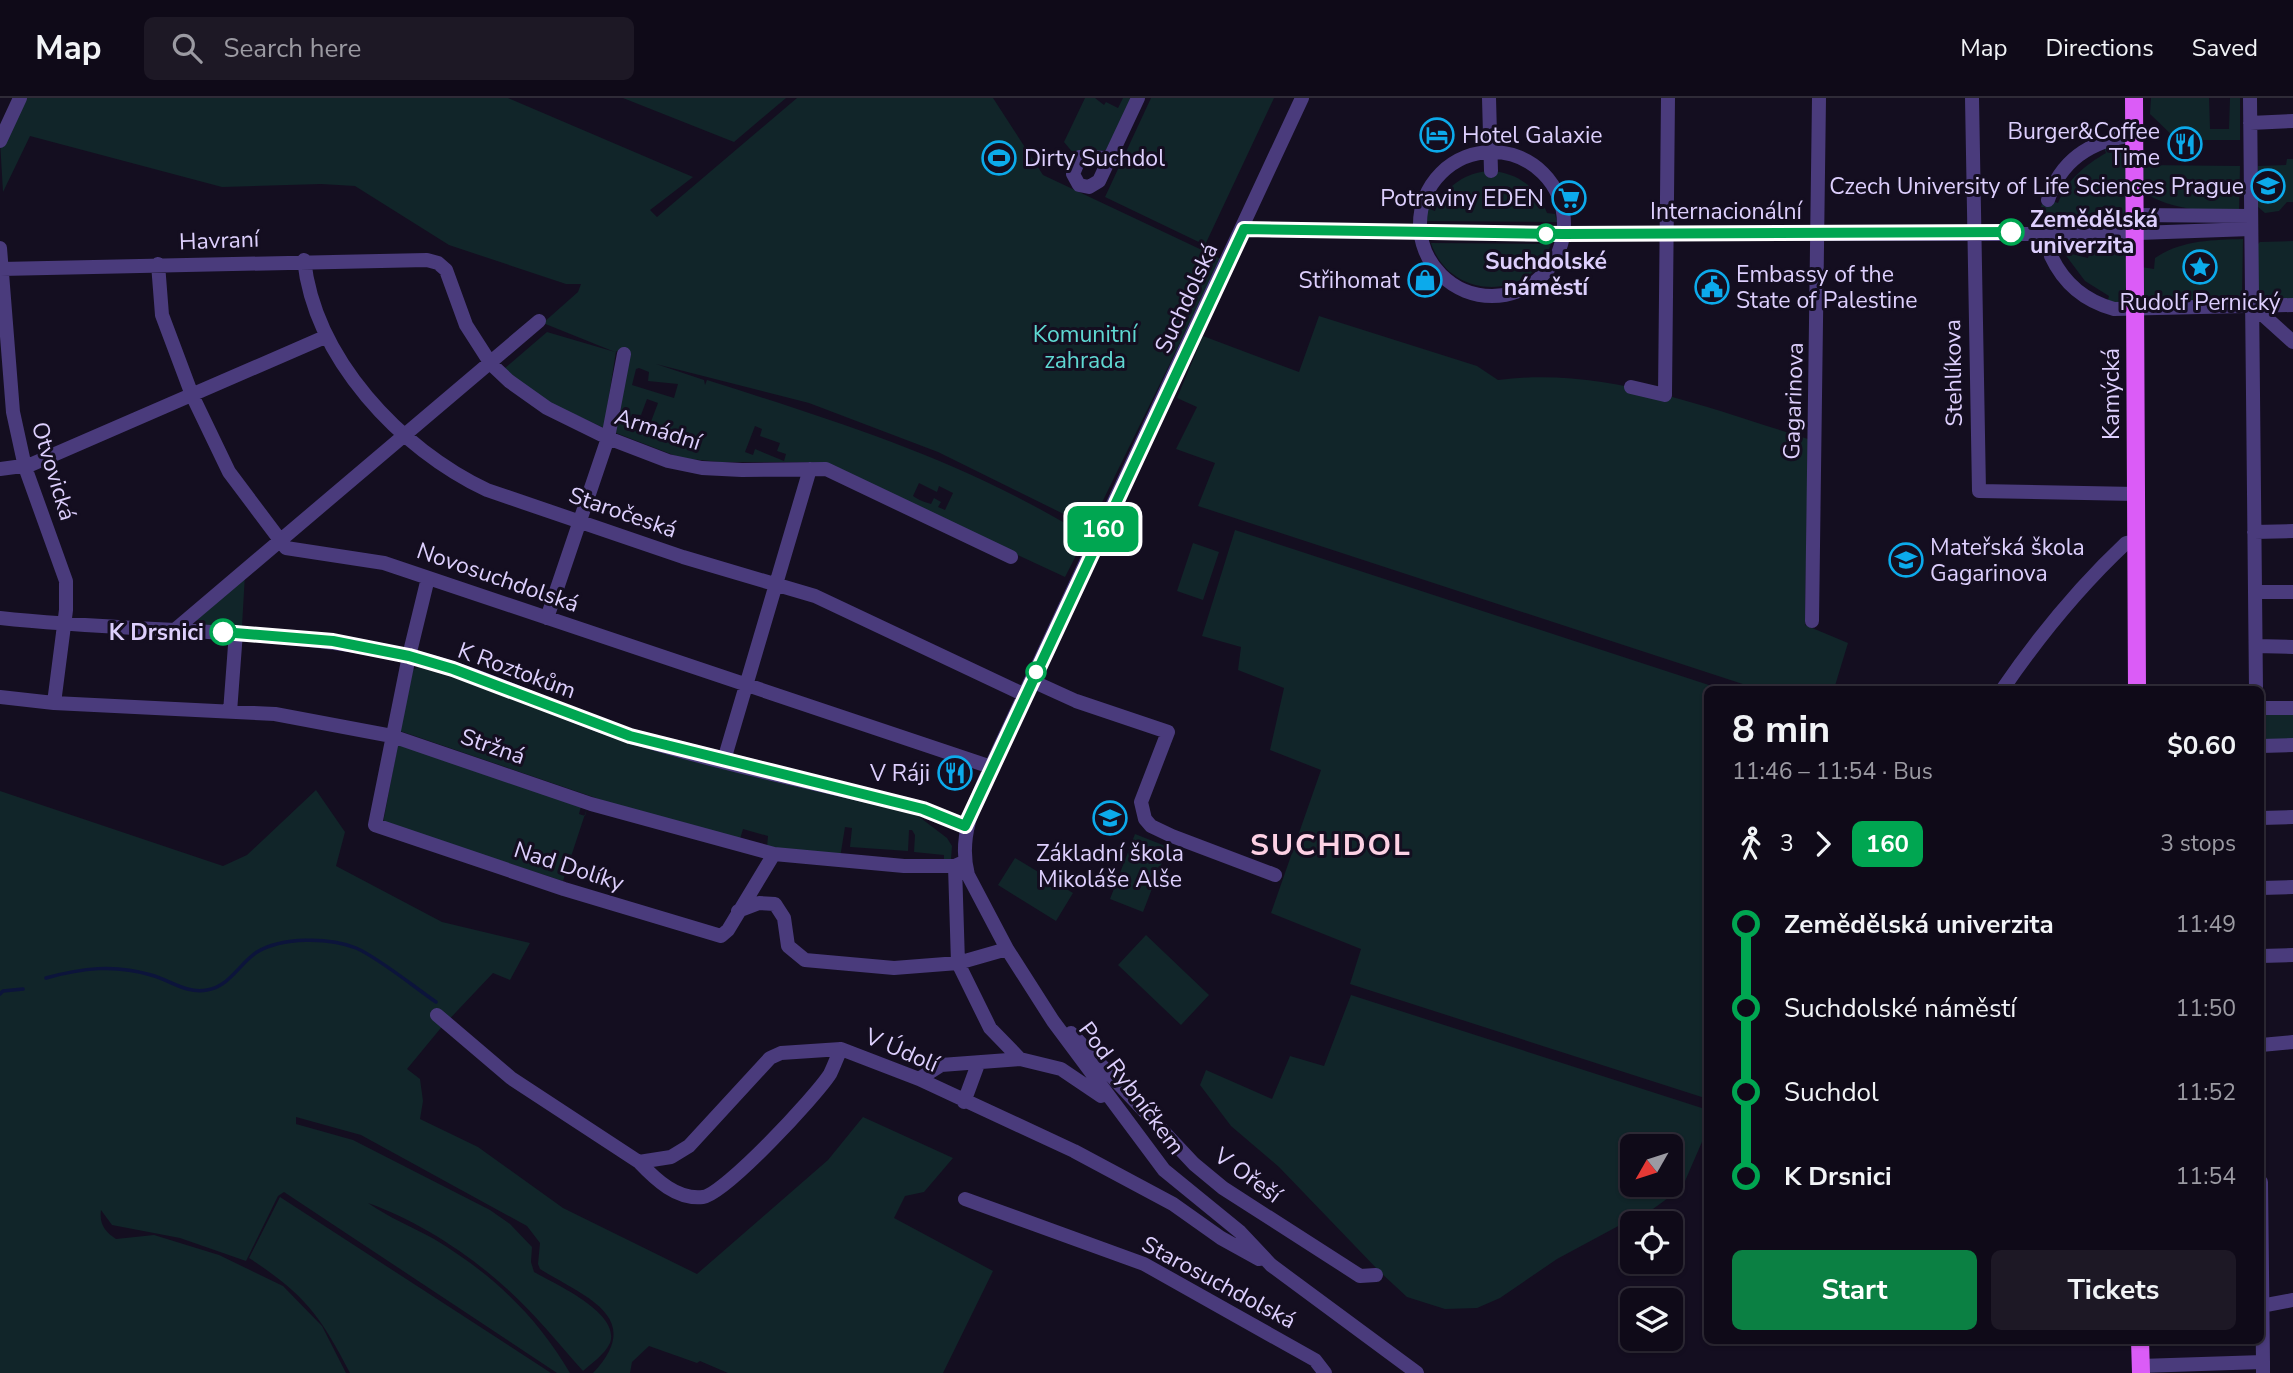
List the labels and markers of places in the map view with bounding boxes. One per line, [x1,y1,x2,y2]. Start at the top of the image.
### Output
hotel icon: Hotel Galaxie [1418,116,1456,154]
place label: Burger&Coffee Time [2007,116,2160,173]
place label: Hotel Galaxie [1462,120,1603,151]
restaurant icon: Burger&Coffee Time [2166,125,2204,163]
sports icon: Dirty Suchdol [980,139,1018,177]
place label: Dirty Suchdol [1024,143,1165,174]
school or university icon: Czech University of Life Sciences Prague [2249,167,2287,205]
place label: Czech University of Life Sciences Prague [1829,171,2244,202]
supermarket icon: Potraviny EDEN [1550,179,1588,217]
place label: Potraviny EDEN [1380,183,1544,214]
place label: Zemědělská univerzita [2030,204,2158,261]
marker: Zemědělská univerzita [1998,219,2024,245]
marker: Suchdolské náměstí [1536,224,1556,244]
place label: Suchdolské náměstí [1485,246,1607,303]
place icon: Rudolf Pernický [2181,248,2219,286]
place label: Embassy of the State of Palestine [1736,259,1917,316]
shop icon: Střihomat [1406,261,1444,299]
place label: Střihomat [1298,265,1401,296]
public building icon: Embassy of the State of Palestine [1693,268,1731,306]
place label: Rudolf Pernický [2119,287,2281,318]
place label: Mateřská škola Gagarinova [1930,532,2085,589]
school or university icon: Mateřská škola Gagarinova [1887,541,1925,579]
place label: K Drsnici [109,617,204,648]
marker: K Drsnici [210,619,236,645]
unlabelled marker [1026,662,1046,682]
restaurant icon: V Ráji [936,754,974,792]
place label: V Ráji [869,758,930,789]
school or university icon: Základní škola Mikoláše Alše [1091,799,1129,837]
place label: Základní škola Mikoláše Alše [1036,838,1184,895]

